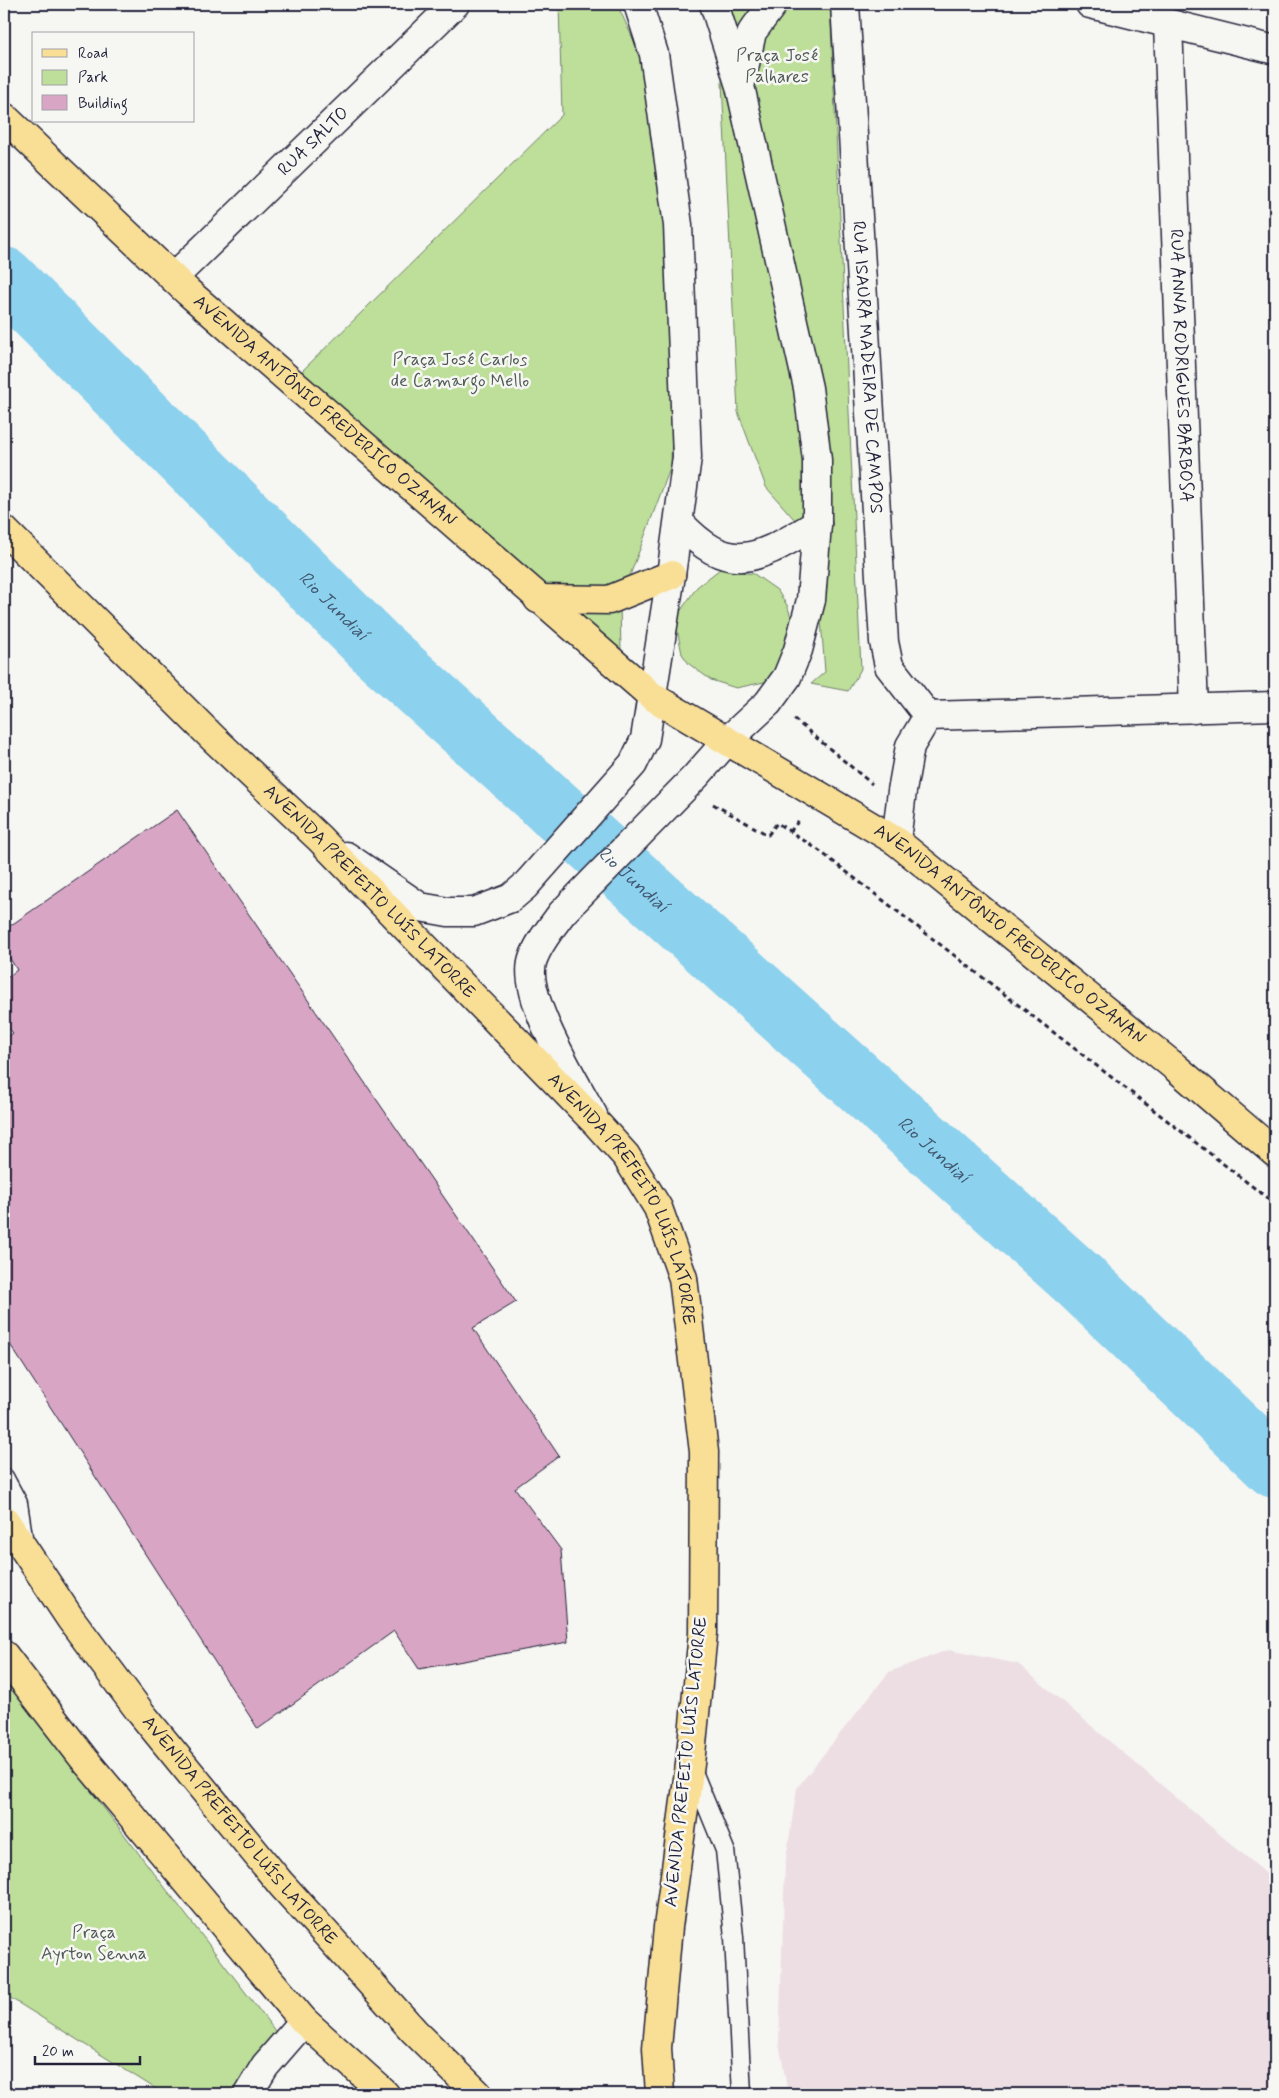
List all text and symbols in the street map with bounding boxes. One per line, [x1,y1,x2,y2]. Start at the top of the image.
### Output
legend [32,32,195,122]
text: Road [78,44,108,64]
park label: Praça José Palhares [736,44,818,89]
text: Park [78,68,108,88]
text: Building [78,94,128,115]
street label: RUA SALTO [273,101,354,182]
street label: RUA ISAURA MADEIRA DE CAMPOS [846,220,888,514]
street label: RUA ANNA RODRIGUES BARBOSA [1164,228,1198,503]
street label: AVENIDA ANTÔNIO FREDERICO OZANAN [188,290,461,532]
park label: Praça José Carlos de Camargo Mello [391,348,529,395]
water label: Rio Jundiaí [293,565,376,648]
street label: AVENIDA PREFEITO LUÍS LATORRE [258,779,481,1004]
street label: AVENIDA ANTÔNIO FREDERICO OZANAN [869,819,1151,1051]
water label: Rio Jundiaí [591,840,676,919]
street label: AVENIDA PREFEITO LUÍS LATORRE [542,1068,701,1326]
water label: Rio Jundiaí [892,1111,977,1190]
street label: AVENIDA PREFEITO LUÍS LATORRE [659,1616,713,1908]
street label: AVENIDA PREFEITO LUÍS LATORRE [136,1711,343,1950]
park label: Praça Ayrton Senna [41,1921,147,1966]
scale bar [35,2033,140,2065]
text: 20 m [42,2042,74,2062]

